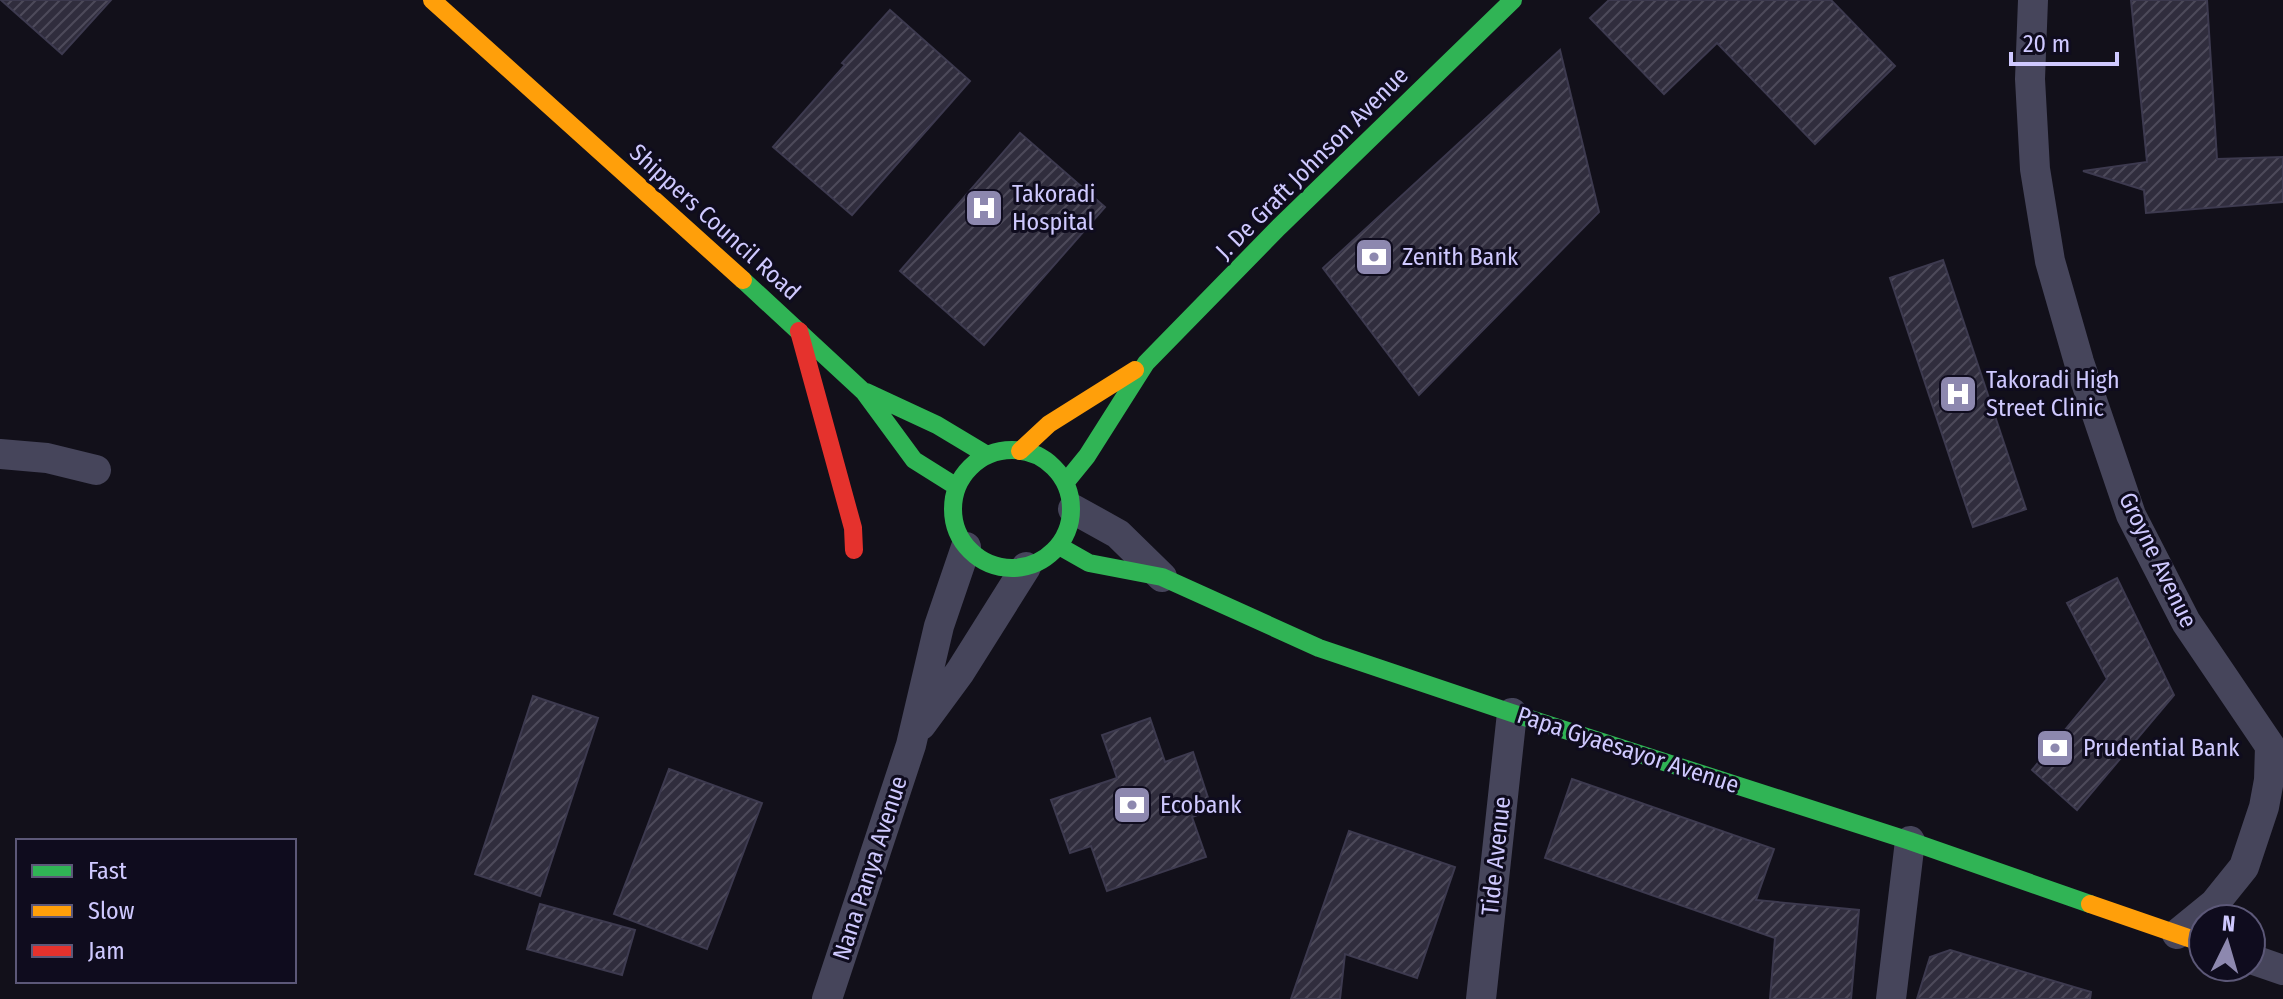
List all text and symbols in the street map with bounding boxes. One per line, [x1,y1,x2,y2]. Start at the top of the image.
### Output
scale bar [2011,16,2117,66]
text: 20 m [2023,30,2070,58]
street label: J. De Graft Johnson Avenue [1210,61,1414,265]
street label: Shippers Council Road [624,138,806,306]
place label: Takoradi Hospital [1012,180,1096,236]
hospital icon: Takoradi Hospital [963,187,1005,229]
bank icon: Zenith Bank [1353,236,1395,278]
place label: Zenith Bank [1402,243,1519,271]
place label: Takoradi High Street Clinic [1986,366,2120,422]
hospital icon: Takoradi High Street Clinic [1937,373,1979,415]
street label: Groyne Avenue [2113,488,2203,632]
street label: Papa Gyaesayor Avenue [1514,701,1742,799]
bank icon: Prudential Bank [2034,727,2076,769]
place label: Prudential Bank [2083,734,2240,762]
street label: Nana Panya Avenue [827,772,913,964]
bank icon: Ecobank [1111,784,1153,826]
place label: Ecobank [1160,791,1242,819]
street label: Tide Avenue [1476,795,1516,917]
legend [16,839,296,983]
text: Fast [88,857,127,885]
text: Slow [88,897,135,925]
north arrow [2187,903,2267,983]
text: N [2221,910,2236,938]
text: Jam [88,937,125,965]

